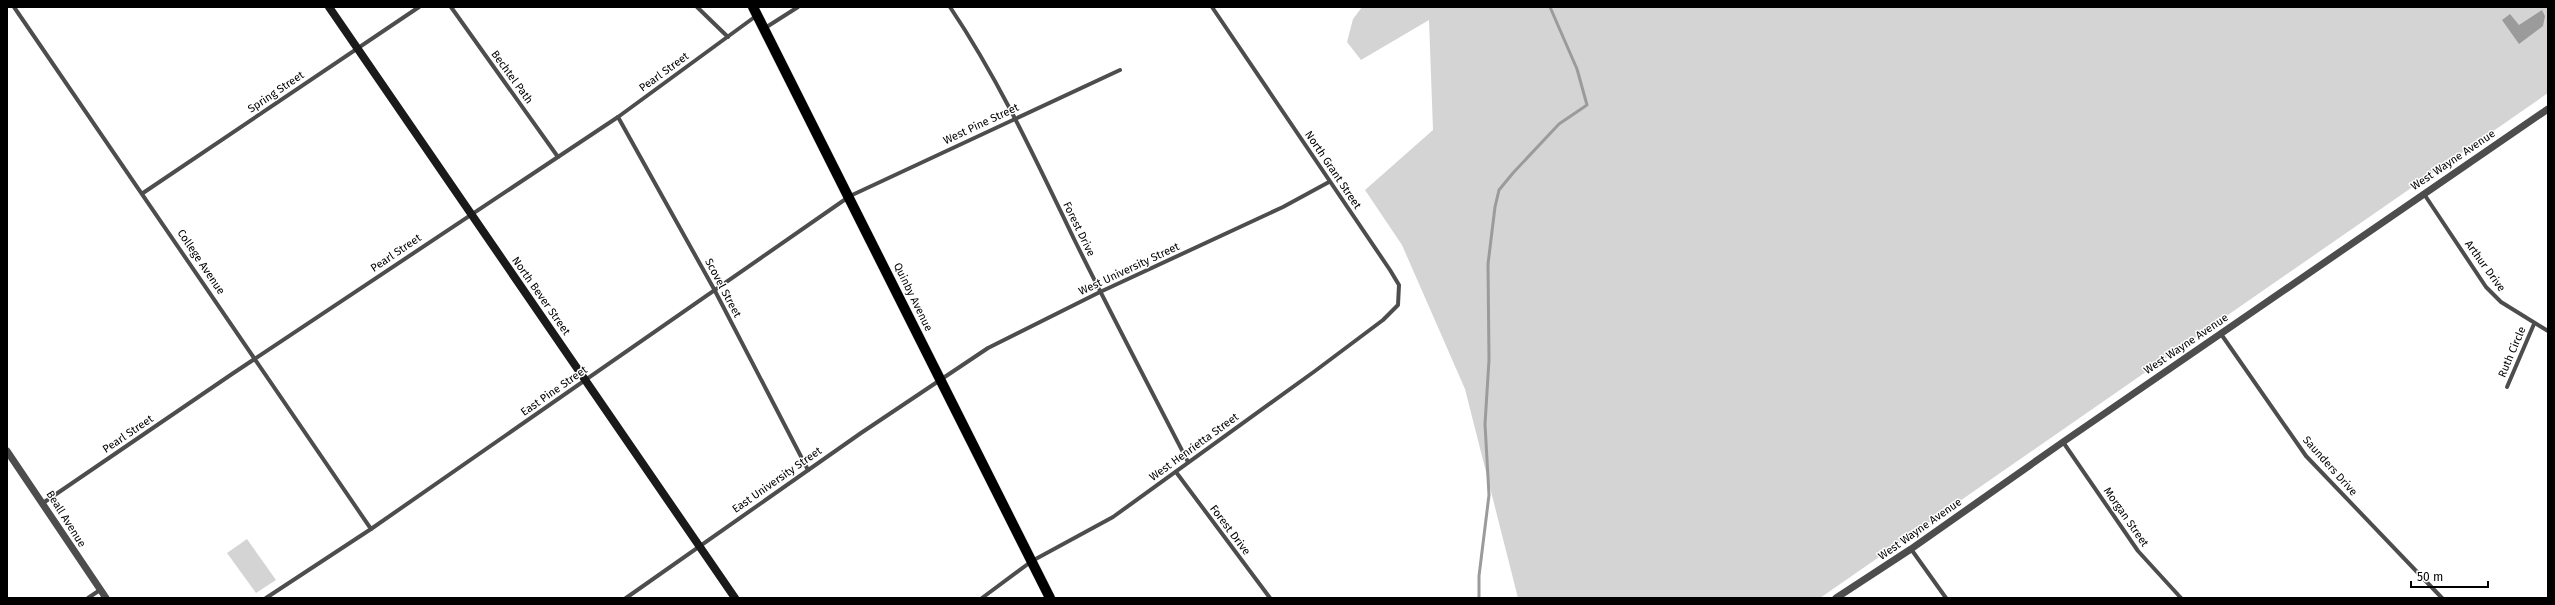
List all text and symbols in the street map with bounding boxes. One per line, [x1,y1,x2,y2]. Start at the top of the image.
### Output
street label: Bechtel Path [488,48,536,106]
street label: Pearl Street [637,50,691,94]
street label: Spring Street [245,68,307,116]
street label: West Pine Street [941,101,1021,147]
street label: West Wayne Avenue [2408,127,2498,193]
street label: North Grant Street [1302,128,1364,212]
street label: Forest Drive [1060,200,1098,258]
street label: College Avenue [174,227,228,297]
street label: Pearl Street [368,231,424,275]
street label: Arthur Drive [2462,238,2508,294]
street label: West University Street [1077,240,1181,298]
street label: North Bever Street [509,254,573,338]
street label: Scovel Street [702,256,744,320]
street label: Quinby Avenue [891,260,935,334]
street label: West Wayne Avenue [2141,311,2231,377]
street label: Ruth Circle [2495,325,2529,379]
street label: East Pine Street [518,363,590,419]
street label: West Henrietta Street [1147,410,1241,484]
street label: Pearl Street [100,412,156,456]
street label: Saunders Drive [2300,434,2360,498]
street label: East University Street [730,444,824,516]
street label: Morgan Street [2101,485,2151,549]
street label: Beall Avenue [43,488,89,550]
street label: West Wayne Avenue [1876,495,1964,563]
street label: Forest Drive [1207,502,1253,558]
scale bar [2411,563,2488,589]
text: 50 m [2417,570,2443,584]

